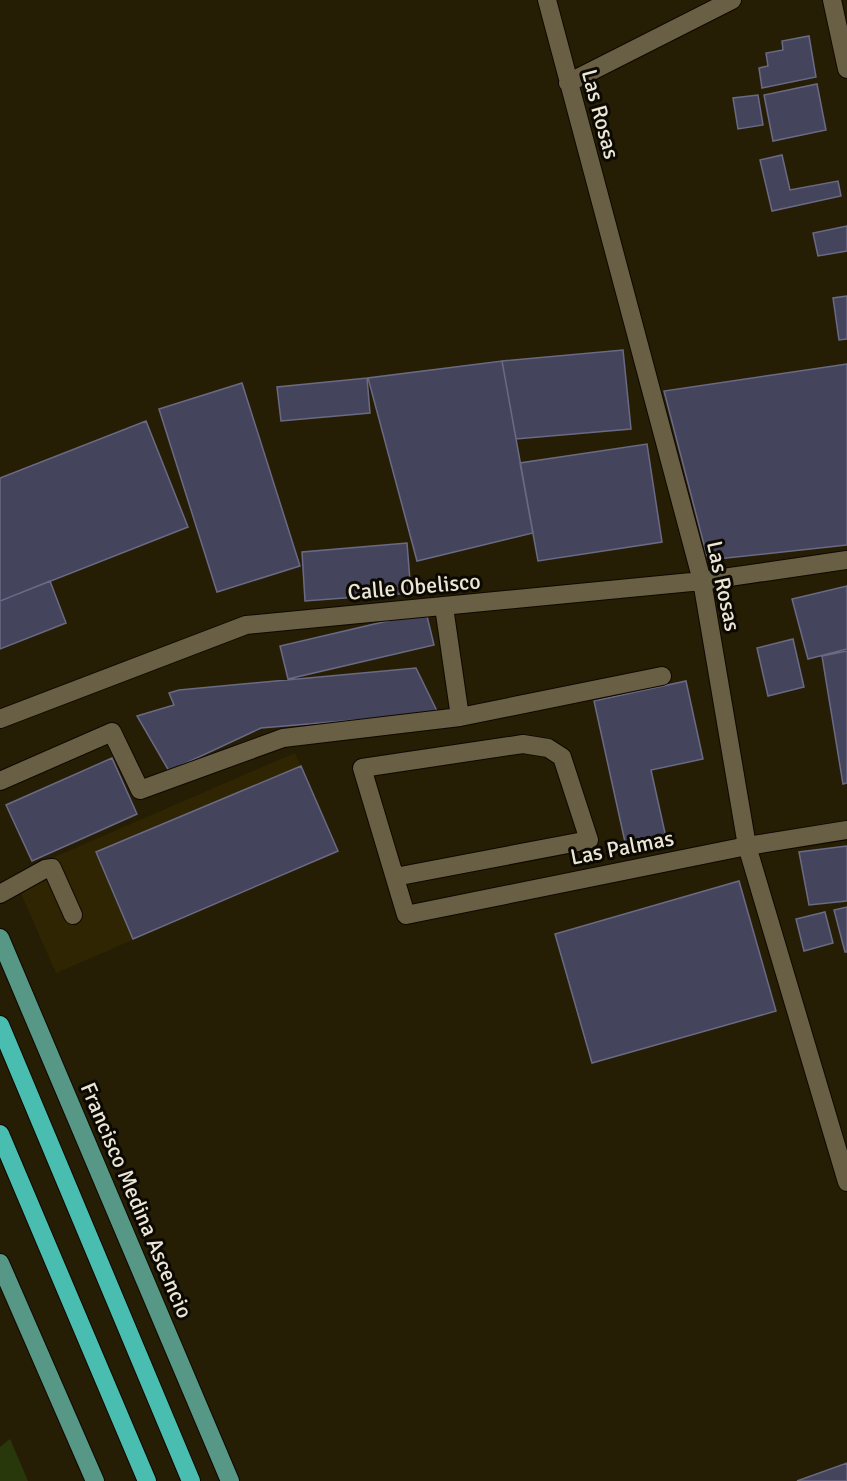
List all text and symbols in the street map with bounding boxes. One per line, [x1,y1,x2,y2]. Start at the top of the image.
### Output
street label: Las Rosas [576,66,625,162]
street label: Las Rosas [701,538,746,634]
street label: Calle Obelisco [346,567,482,606]
street label: Las Palmas [568,824,676,871]
street label: Francisco Medina Ascencio [75,1078,198,1322]

